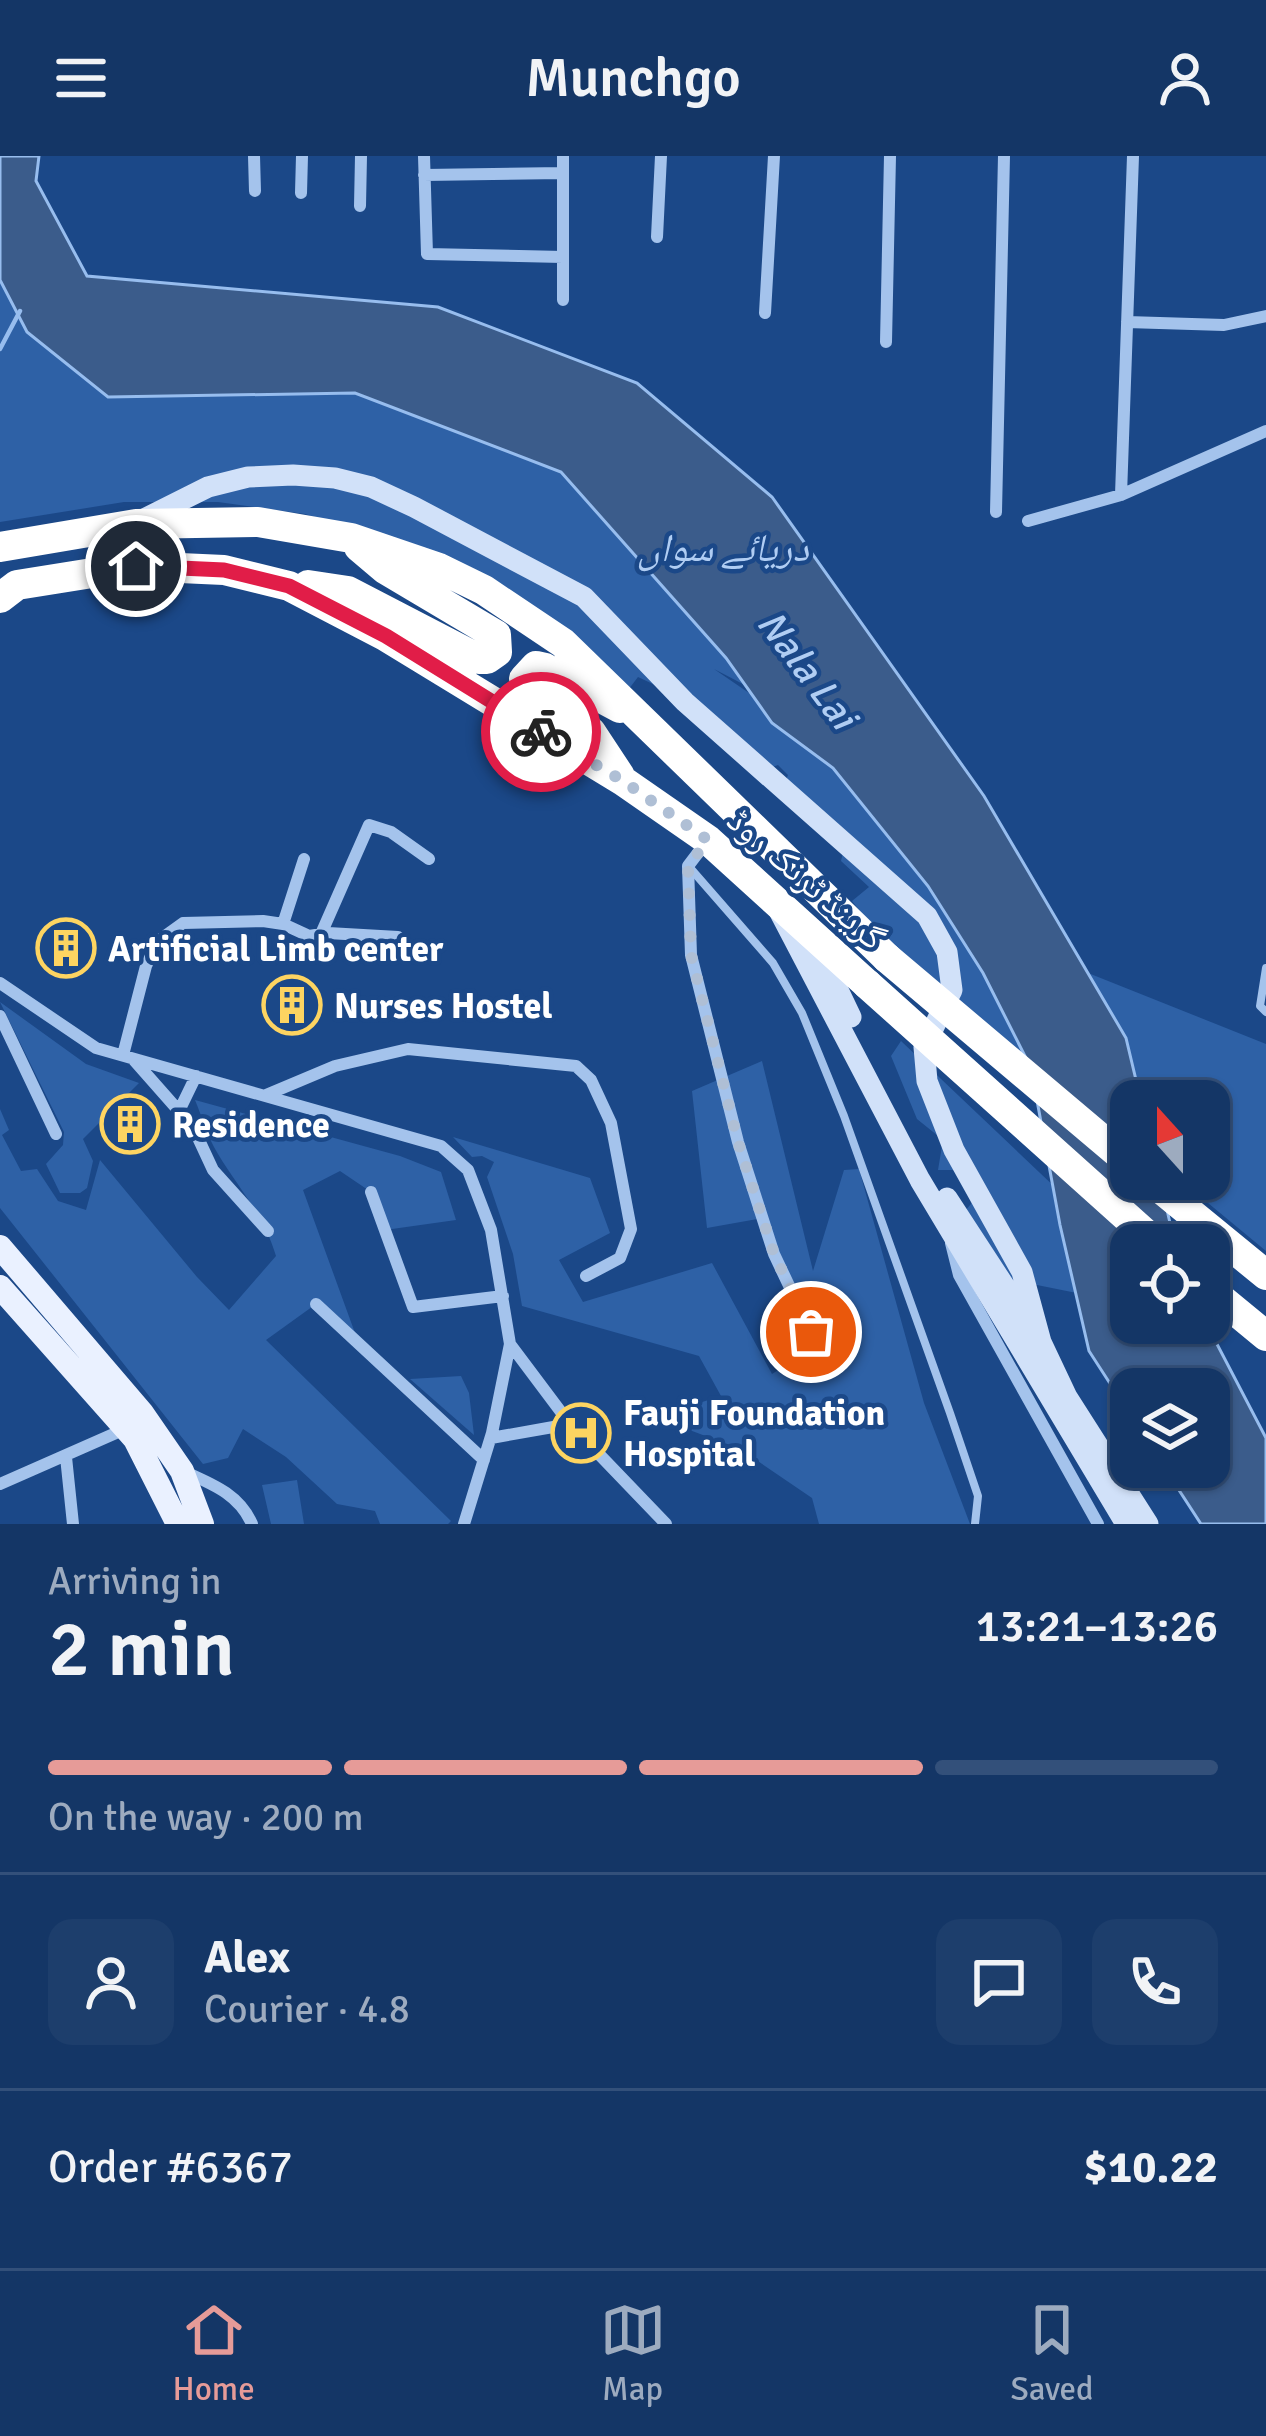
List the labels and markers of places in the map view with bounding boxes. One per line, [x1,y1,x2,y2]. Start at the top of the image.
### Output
pin [85,515,187,617]
building icon: Artificial Limb center [35,917,97,979]
place label: Artificial Limb center [108,927,444,972]
building icon: Nurses Hostel [261,974,323,1036]
place label: Nurses Hostel [334,984,553,1029]
building icon: Residence [99,1093,161,1155]
place label: Residence [172,1103,330,1148]
pin [760,1281,862,1383]
place label: Fauji Foundation Hospital [623,1391,885,1477]
hospital icon: Fauji Foundation Hospital [550,1402,612,1464]

